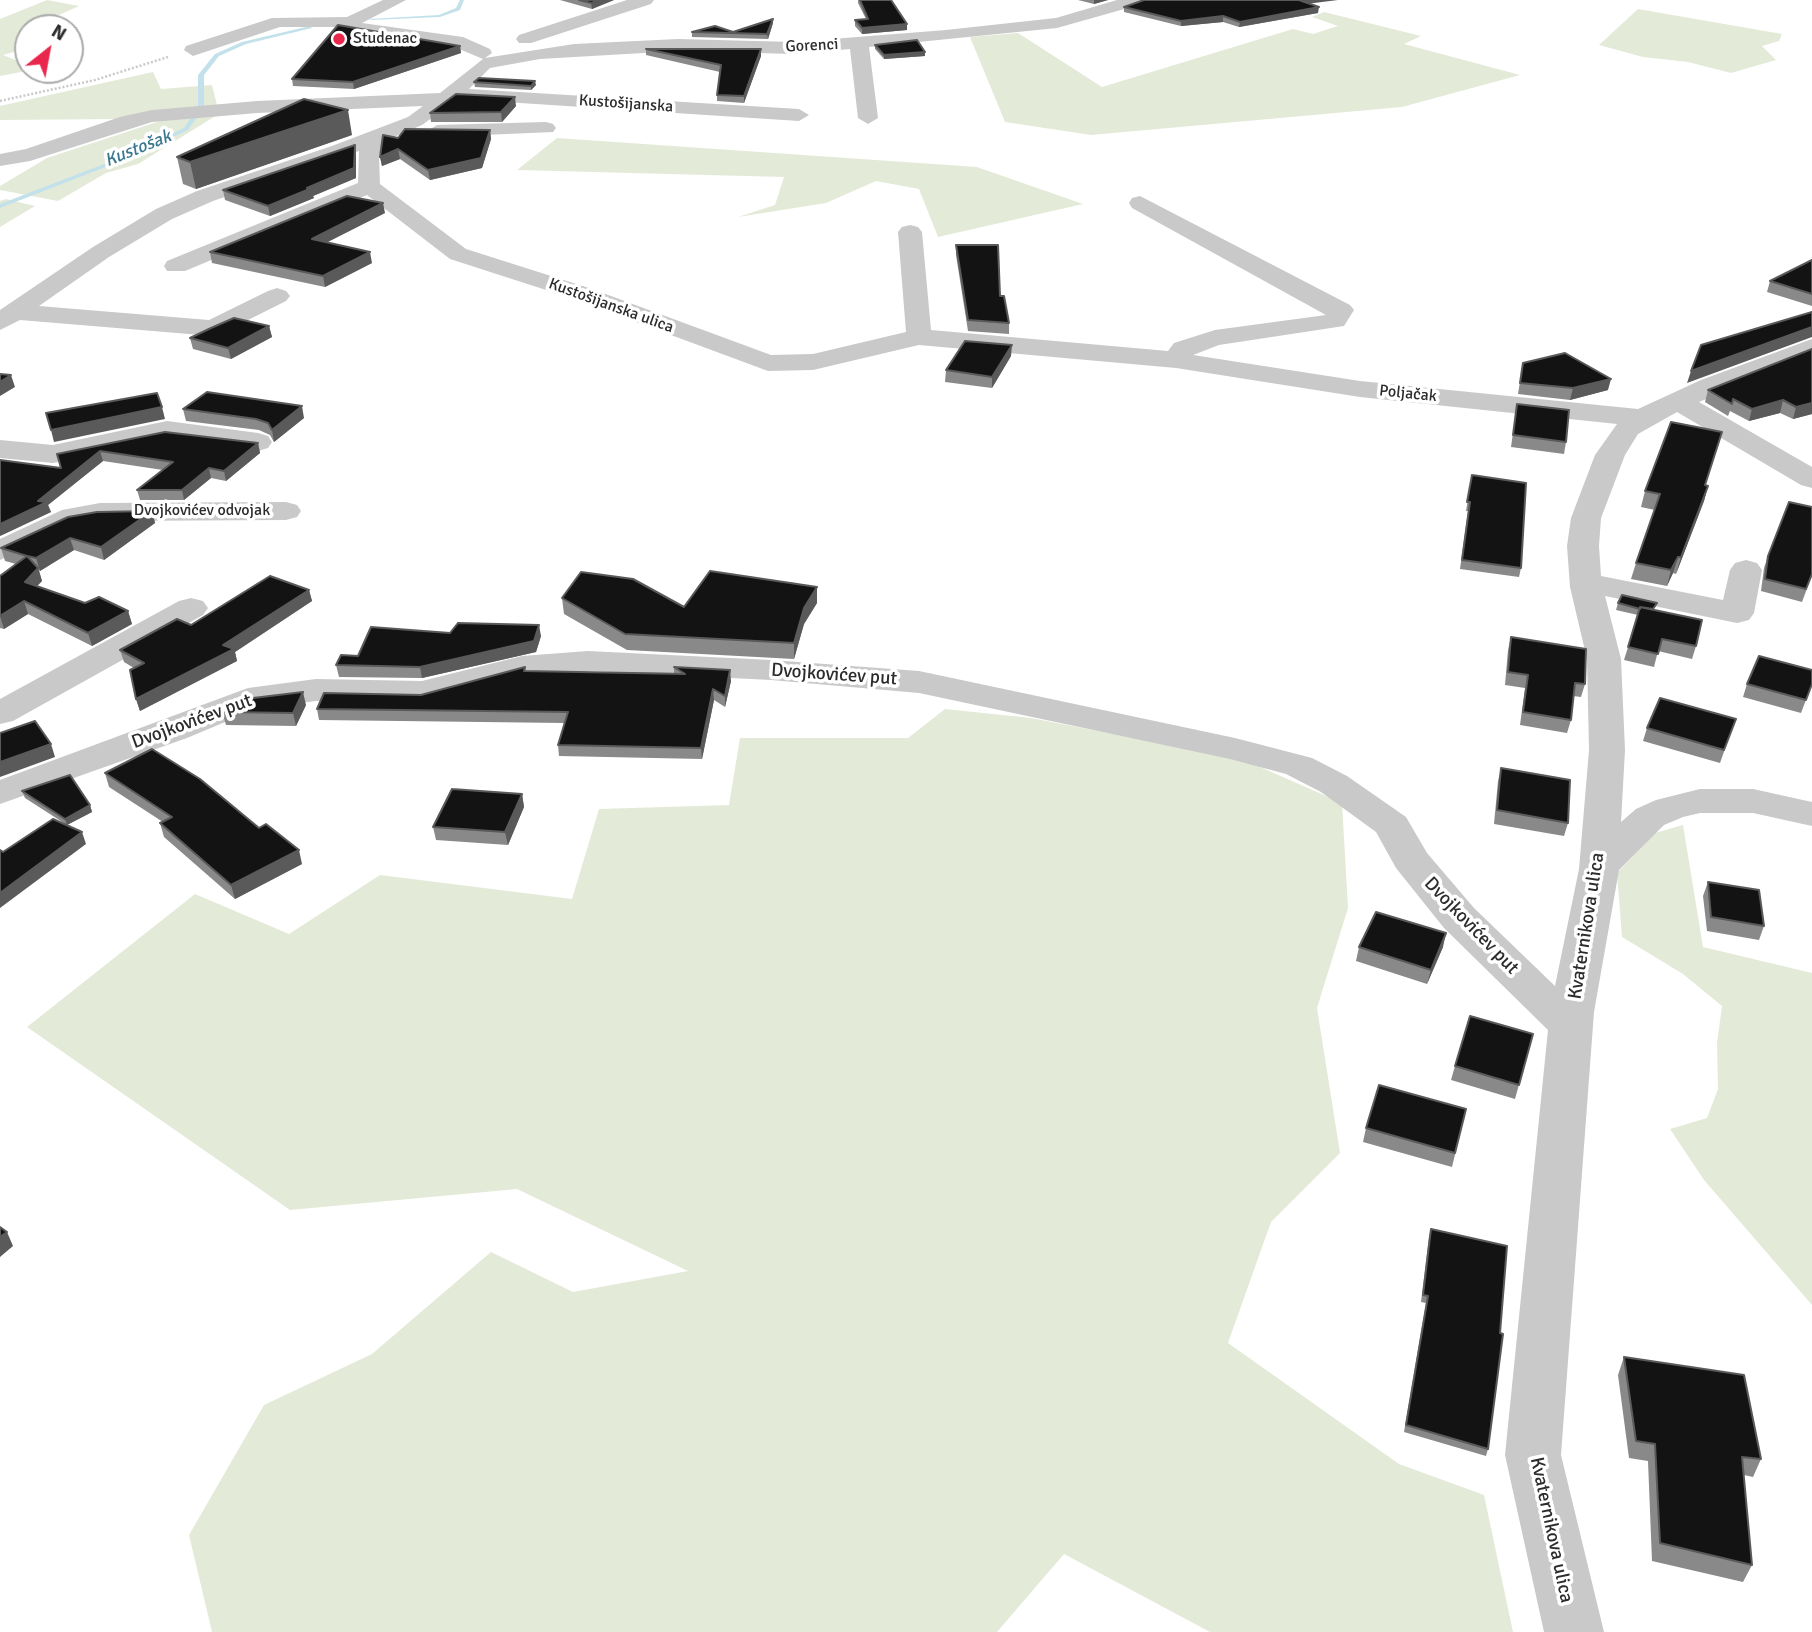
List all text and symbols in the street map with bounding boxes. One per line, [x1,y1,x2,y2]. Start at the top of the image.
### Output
north arrow [14,14,84,84]
text: N [47,19,71,46]
place label: Studenac [353,29,417,49]
marker: Studenac [331,31,347,47]
street label: Gorenci [785,35,839,57]
street label: Kustošijanska [578,91,674,117]
water label: Kustošak [102,126,174,172]
street label: Kustošijanska ulica [546,275,676,337]
street label: Poljačak [1378,381,1438,407]
street label: Dvojkovićev odvojak [134,501,270,521]
street label: Dvojkovićev put [770,659,898,691]
street label: Dvojkovićev put [129,690,255,754]
street label: Kvaternikova ulica [1564,851,1610,1001]
street label: Dvojkovićev put [1419,873,1523,979]
street label: Kvaternikova ulica [1524,1455,1578,1605]

